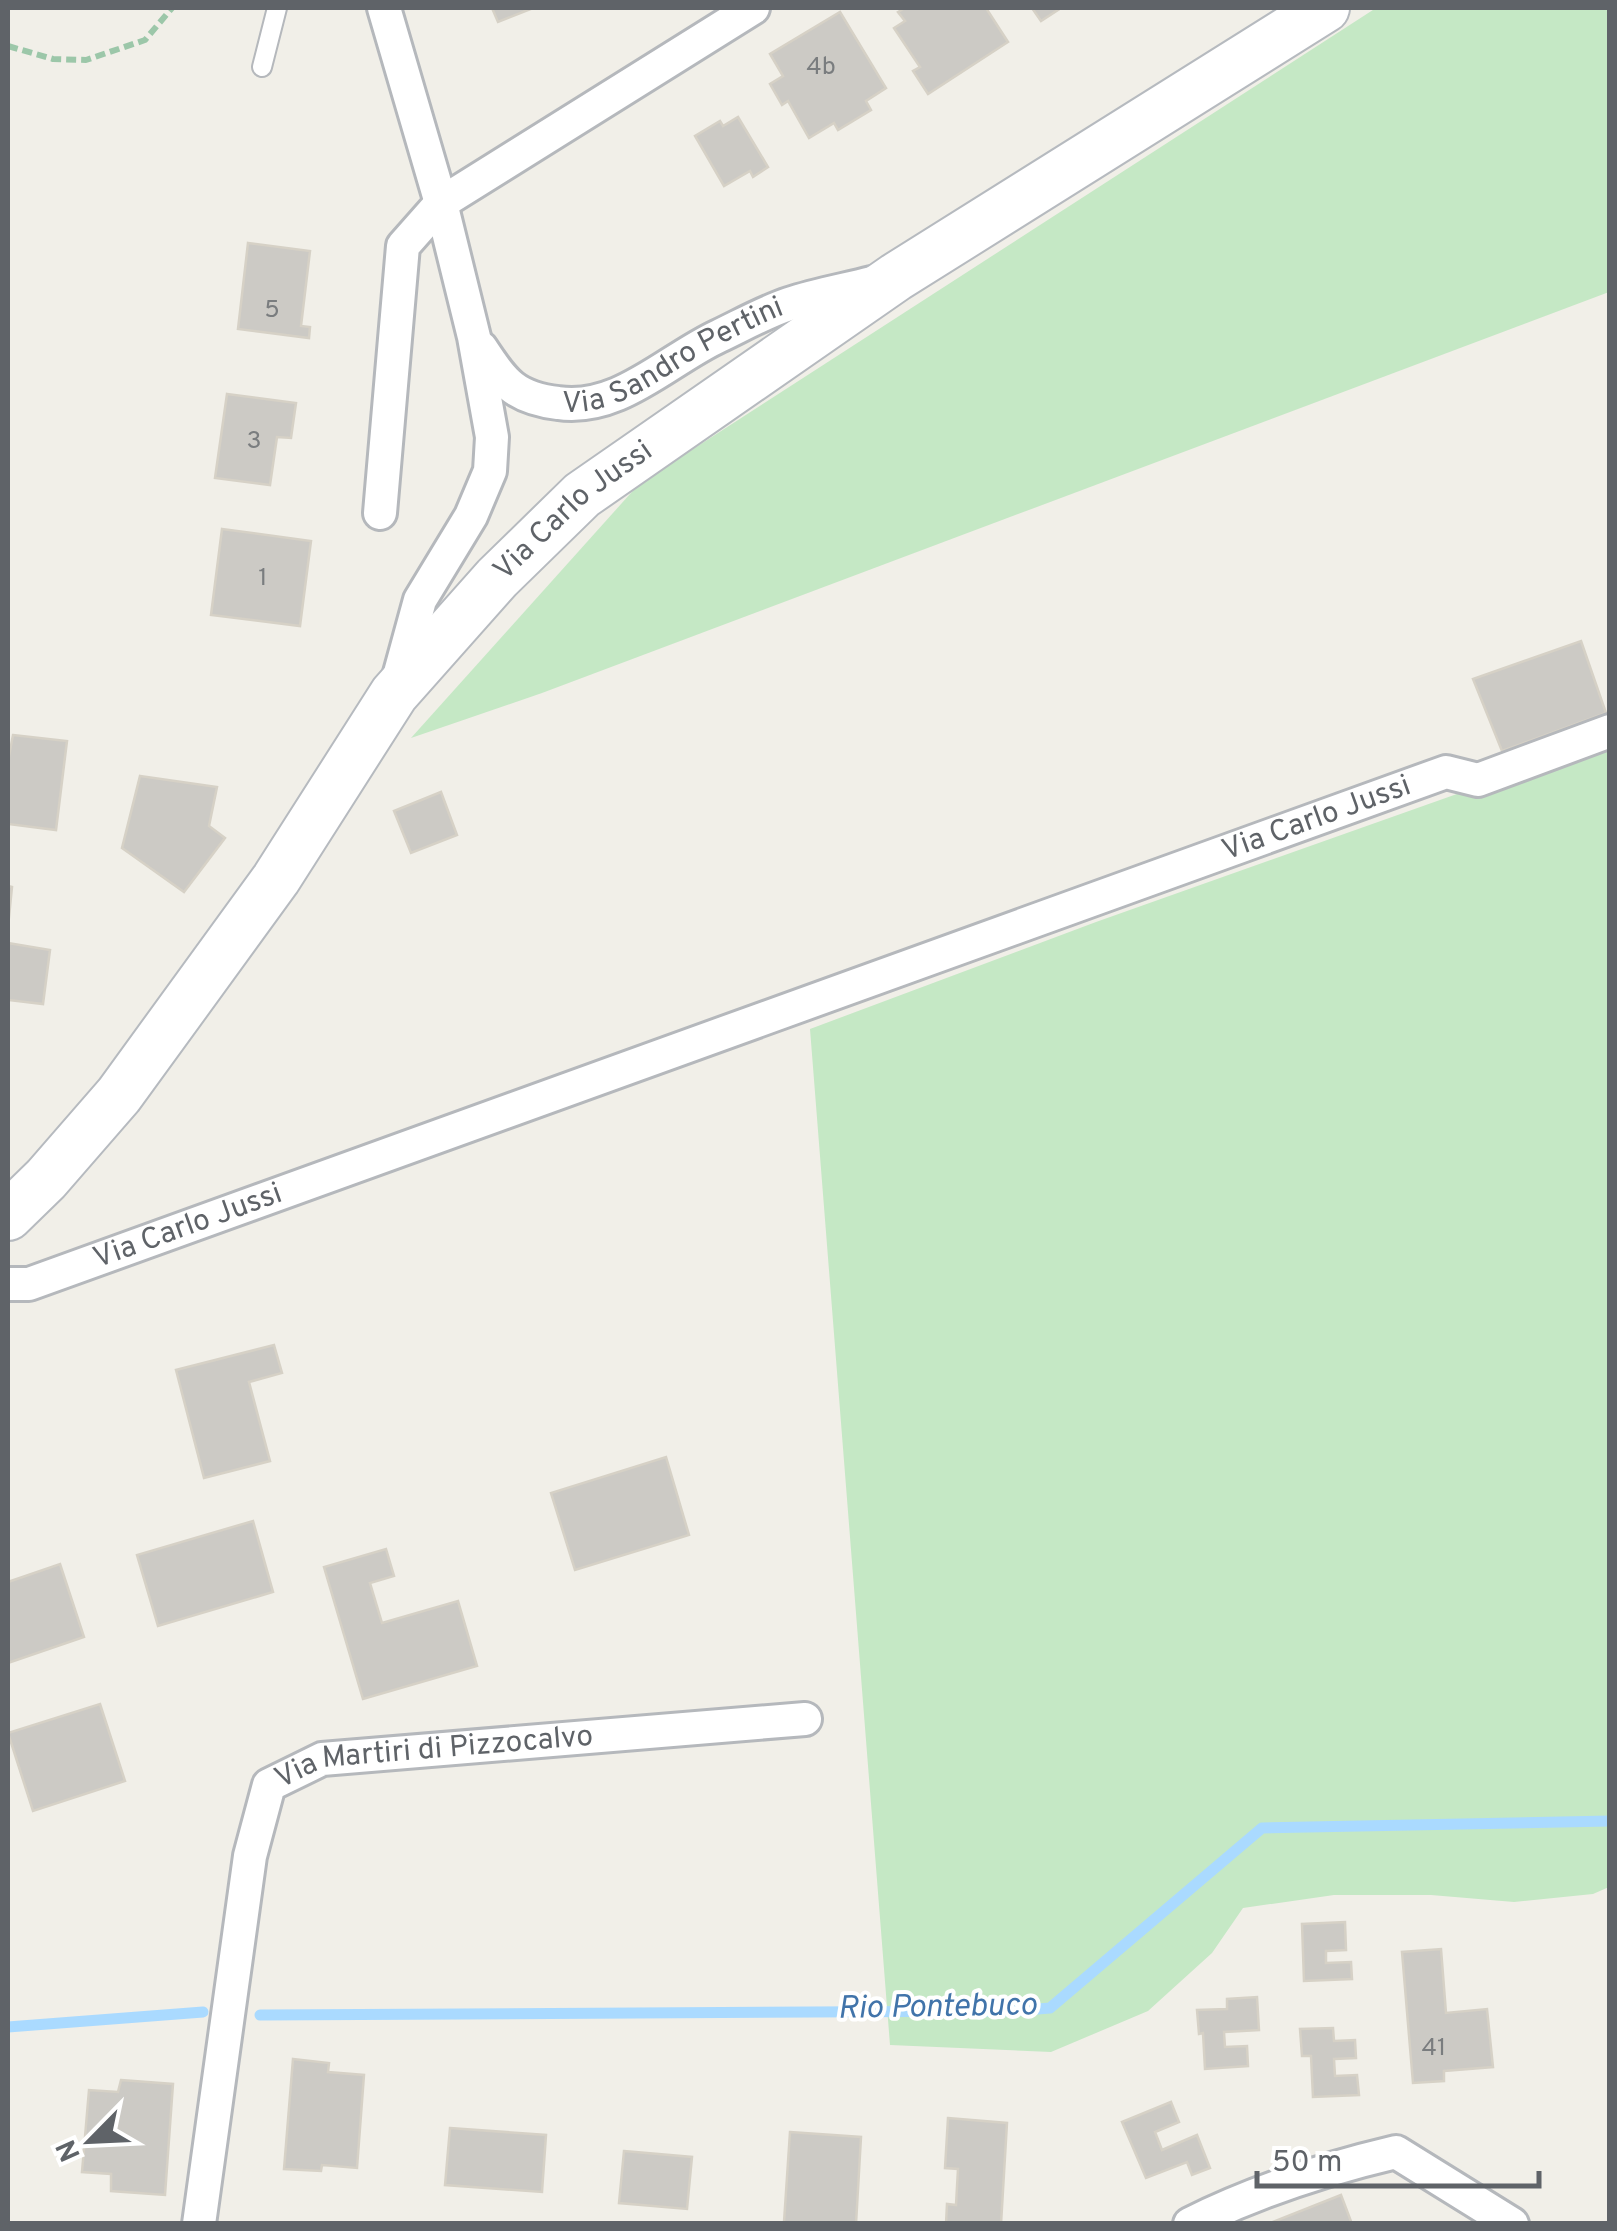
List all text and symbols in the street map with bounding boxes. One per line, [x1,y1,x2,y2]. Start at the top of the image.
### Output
house number: 4b [806,52,836,84]
street label: Via Sandro Pertini [562,289,789,423]
house number: 5 [264,295,280,327]
house number: 3 [246,426,262,458]
street label: Via Carlo Jussi [486,433,660,589]
house number: 1 [258,563,268,595]
street label: Via Carlo Jussi [1217,768,1416,870]
street label: Via Carlo Jussi [89,1176,287,1278]
street label: Via Martiri di Pizzocalvo [269,1718,594,1798]
water label: Rio Pontebuco [837,1986,1038,2030]
house number: 41 [1422,2033,1446,2065]
north arrow [40,2091,140,2191]
scale bar [1257,2126,1540,2188]
text: N [49,2133,90,2166]
text: 50 m [1272,2145,1342,2182]

